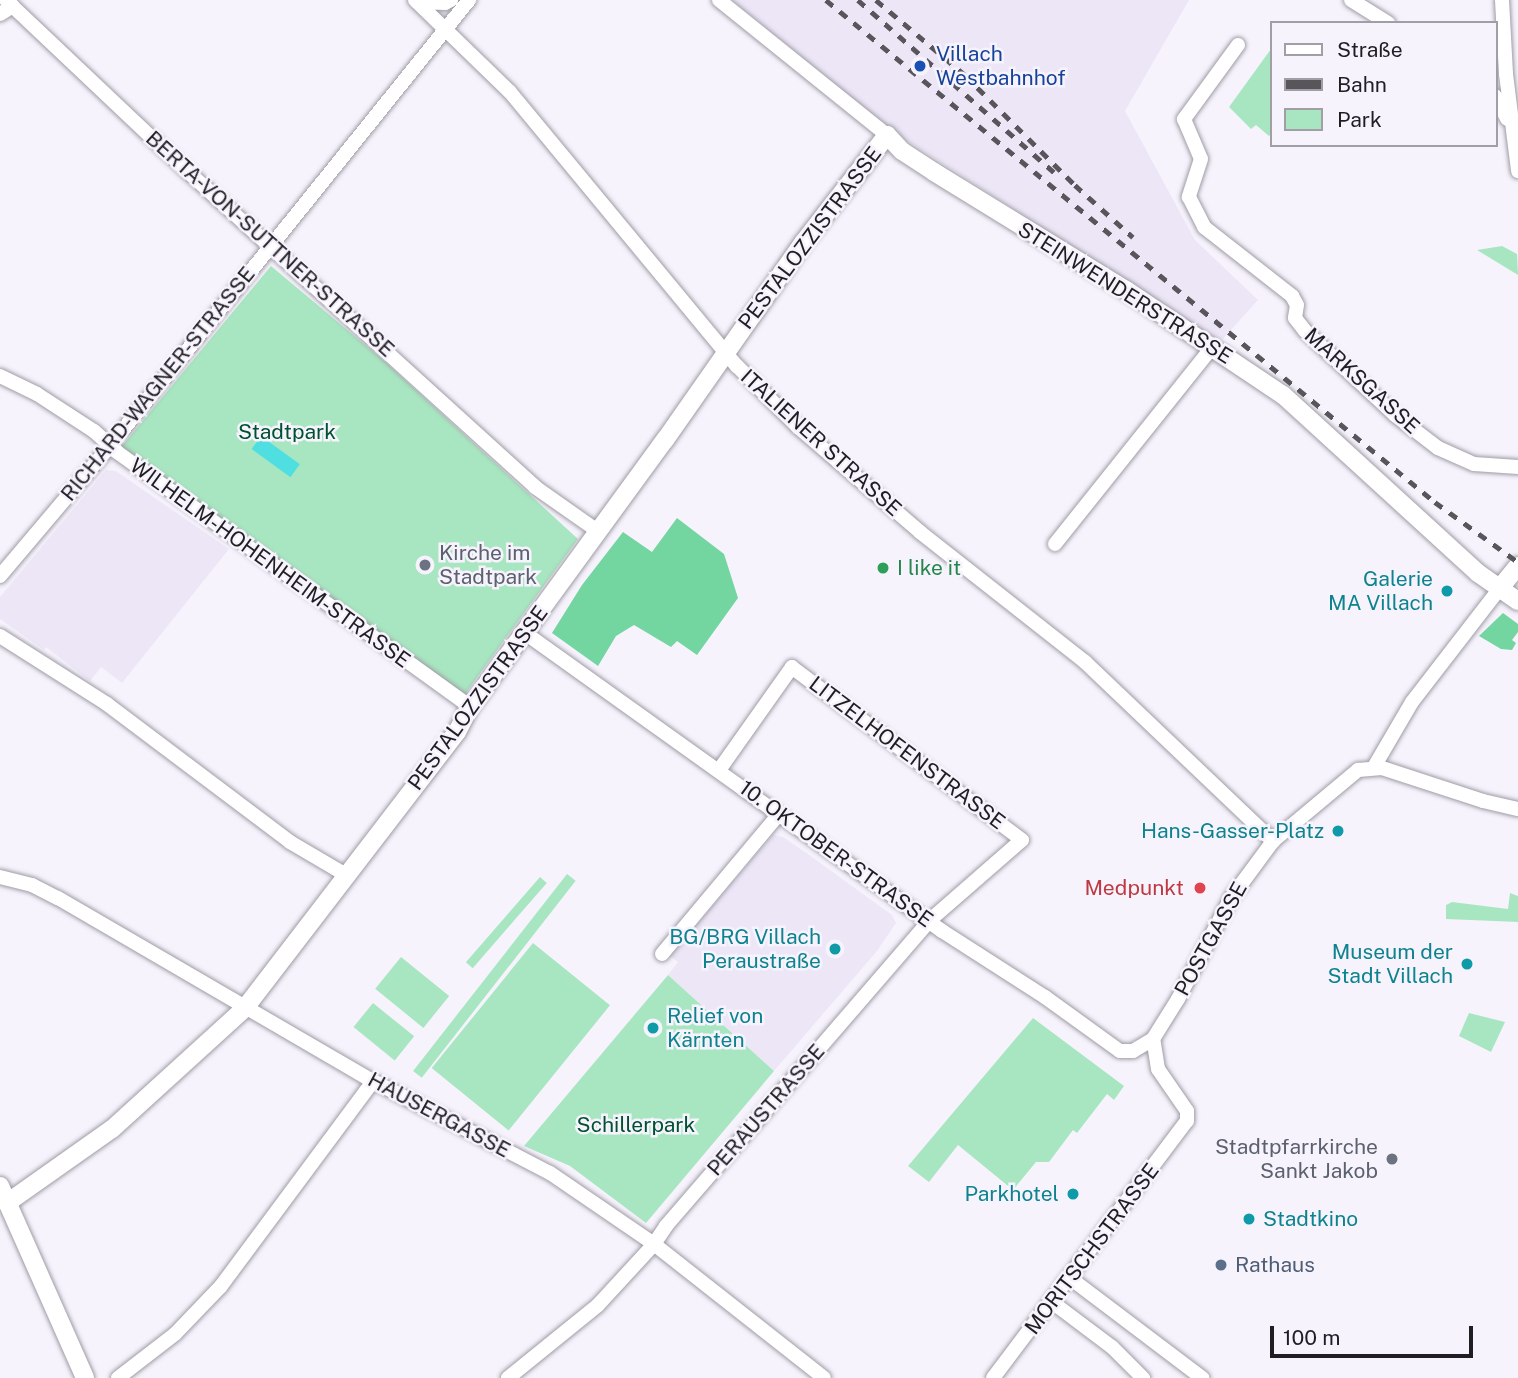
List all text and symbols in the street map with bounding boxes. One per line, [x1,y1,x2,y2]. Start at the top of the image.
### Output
legend [1270,21,1497,147]
text: Straße [1337,37,1403,62]
place label: Villach Westbahnhof [936,41,1066,91]
marker: Villach Westbahnhof [910,56,930,76]
text: Bahn [1337,72,1387,97]
text: Park [1337,107,1382,132]
street label: BERTA-VON-SUTTNER-STRASSE [141,126,399,362]
street label: PESTALOZZISTRASSE [733,142,887,334]
street label: STEINWENDERSTRASSE [1013,217,1237,369]
street label: RICHARD-WAGNER-STRASSE [56,262,260,506]
street label: MARKSGASSE [1299,323,1425,439]
street label: ITALIENER STRASSE [736,364,906,522]
park label: Stadtpark [238,419,336,445]
street label: WILHELM-HOHENHEIM-STRASSE [125,453,415,673]
place label: Kirche im Stadtpark [439,540,537,590]
place label: I like it [897,555,961,581]
marker: Kirche im Stadtpark [417,557,433,573]
marker: I like it [875,560,891,576]
place label: Galerie MA Villach [1328,566,1433,616]
marker: Galerie MA Villach [1439,583,1455,599]
street label: PESTALOZZISTRASSE [403,601,553,795]
street label: LITZELHOFENSTRASSE [804,671,1010,835]
street label: 10. OKTOBER-STRASSE [734,775,938,933]
place label: Hans-Gasser-Platz [1141,818,1324,844]
marker: Hans-Gasser-Platz [1330,823,1346,839]
place label: Medpunkt [1084,875,1184,901]
street label: POSTGASSE [1169,878,1253,1000]
marker: Medpunkt [1190,878,1210,898]
place label: BG/BRG Villach Peraustraße [669,924,821,974]
place label: Museum der Stadt Villach [1327,939,1453,989]
marker: BG/BRG Villach Peraustraße [827,941,843,957]
marker: Museum der Stadt Villach [1459,956,1475,972]
place label: Relief von Kärnten [667,1003,763,1053]
marker: Relief von Kärnten [645,1020,661,1036]
street label: PERAUSTRASSE [702,1039,830,1181]
street label: HAUSERGASSE [364,1067,514,1163]
park label: Schillerpark [577,1112,695,1138]
place label: Stadtpfarrkirche Sankt Jakob [1215,1134,1378,1184]
marker: Stadtpfarrkirche Sankt Jakob [1384,1151,1400,1167]
street label: MORITSCHSTRASSE [1020,1159,1164,1339]
place label: Parkhotel [965,1181,1059,1207]
marker: Parkhotel [1065,1186,1081,1202]
place label: Stadtkino [1263,1206,1358,1232]
marker: Stadtkino [1241,1211,1257,1227]
place label: Rathaus [1235,1252,1315,1278]
marker: Rathaus [1213,1257,1229,1273]
scale bar [1273,1312,1476,1356]
text: 100 m [1283,1325,1340,1350]

